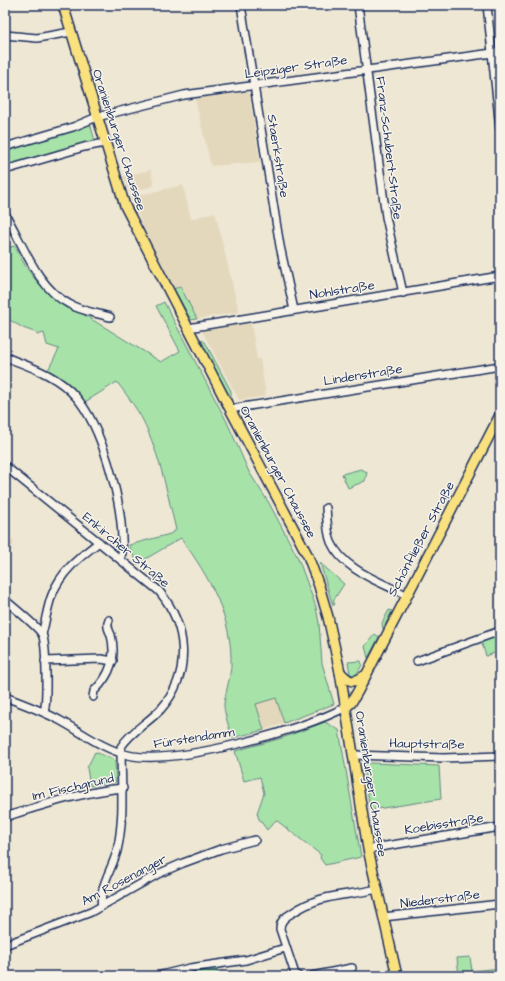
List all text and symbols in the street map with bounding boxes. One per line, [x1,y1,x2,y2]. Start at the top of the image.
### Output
street label: Leipziger Straße [244,51,349,84]
street label: Oranienburger Chaussee [87,67,150,213]
street label: Franz-Schubert-Straße [371,76,407,220]
street label: Staerkstraße [263,113,293,199]
street label: Nohlstraße [308,276,376,304]
street label: Lindenstraße [322,360,404,390]
street label: Oranienburger Chaussee [235,403,321,542]
street label: Schönfließer Straße [383,478,459,600]
street label: Enkircher Straße [78,508,174,592]
street label: Oranienburger Chaussee [350,710,391,858]
street label: Fürstendamm [152,723,237,753]
street label: Hauptstraße [389,734,465,754]
street label: Im Fischgrund [30,769,116,806]
street label: Koebisstraße [403,809,485,839]
street label: Am Rosenanger [78,850,170,911]
street label: Niederstraße [399,885,481,913]

